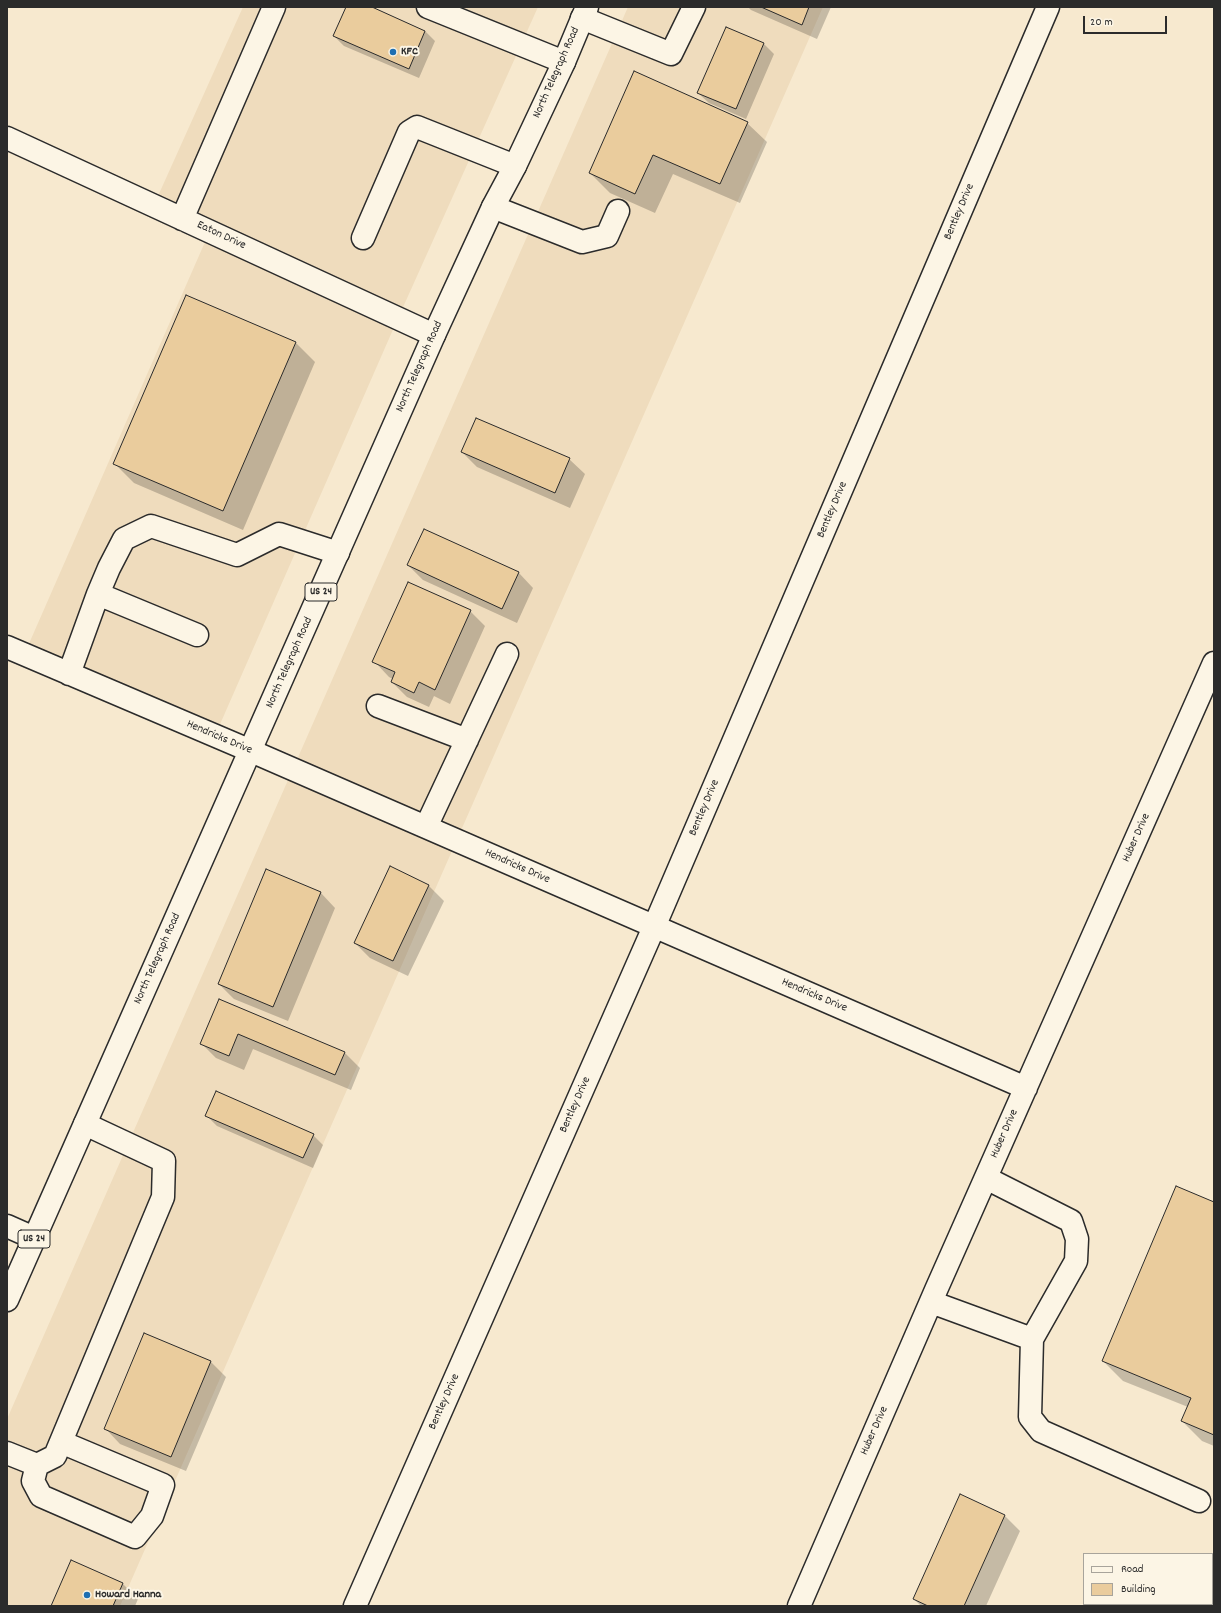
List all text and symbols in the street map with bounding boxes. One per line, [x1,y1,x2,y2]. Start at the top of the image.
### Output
scale bar [1085,8,1169,34]
text: 20 m [1090,14,1113,31]
street label: North Telegraph Road [530,25,584,121]
place label: KFC [401,45,418,59]
marker: KFC [388,47,398,57]
street label: Bentley Drive [942,182,978,242]
street label: Eaton Drive [194,218,248,254]
street label: North Telegraph Road [393,319,447,415]
street label: Bentley Drive [815,480,851,540]
road number: US 24 [305,583,337,601]
street label: North Telegraph Road [263,615,317,711]
street label: Hendricks Drive [184,718,254,758]
street label: Bentley Drive [687,778,723,838]
street label: Huber Drive [1120,811,1154,865]
street label: Hendricks Drive [482,846,552,888]
street label: North Telegraph Road [131,911,185,1007]
street label: Hendricks Drive [779,976,849,1016]
street label: Bentley Drive [557,1075,595,1135]
street label: Huber Drive [988,1107,1022,1161]
road number: US 24 [18,1230,50,1248]
street label: Bentley Drive [426,1372,464,1432]
street label: Huber Drive [858,1404,892,1458]
legend [1083,1553,1213,1605]
text: Road [1121,1561,1143,1578]
text: Building [1121,1581,1156,1598]
place label: Howard Hanna [95,1588,161,1602]
marker: Howard Hanna [82,1590,92,1600]

